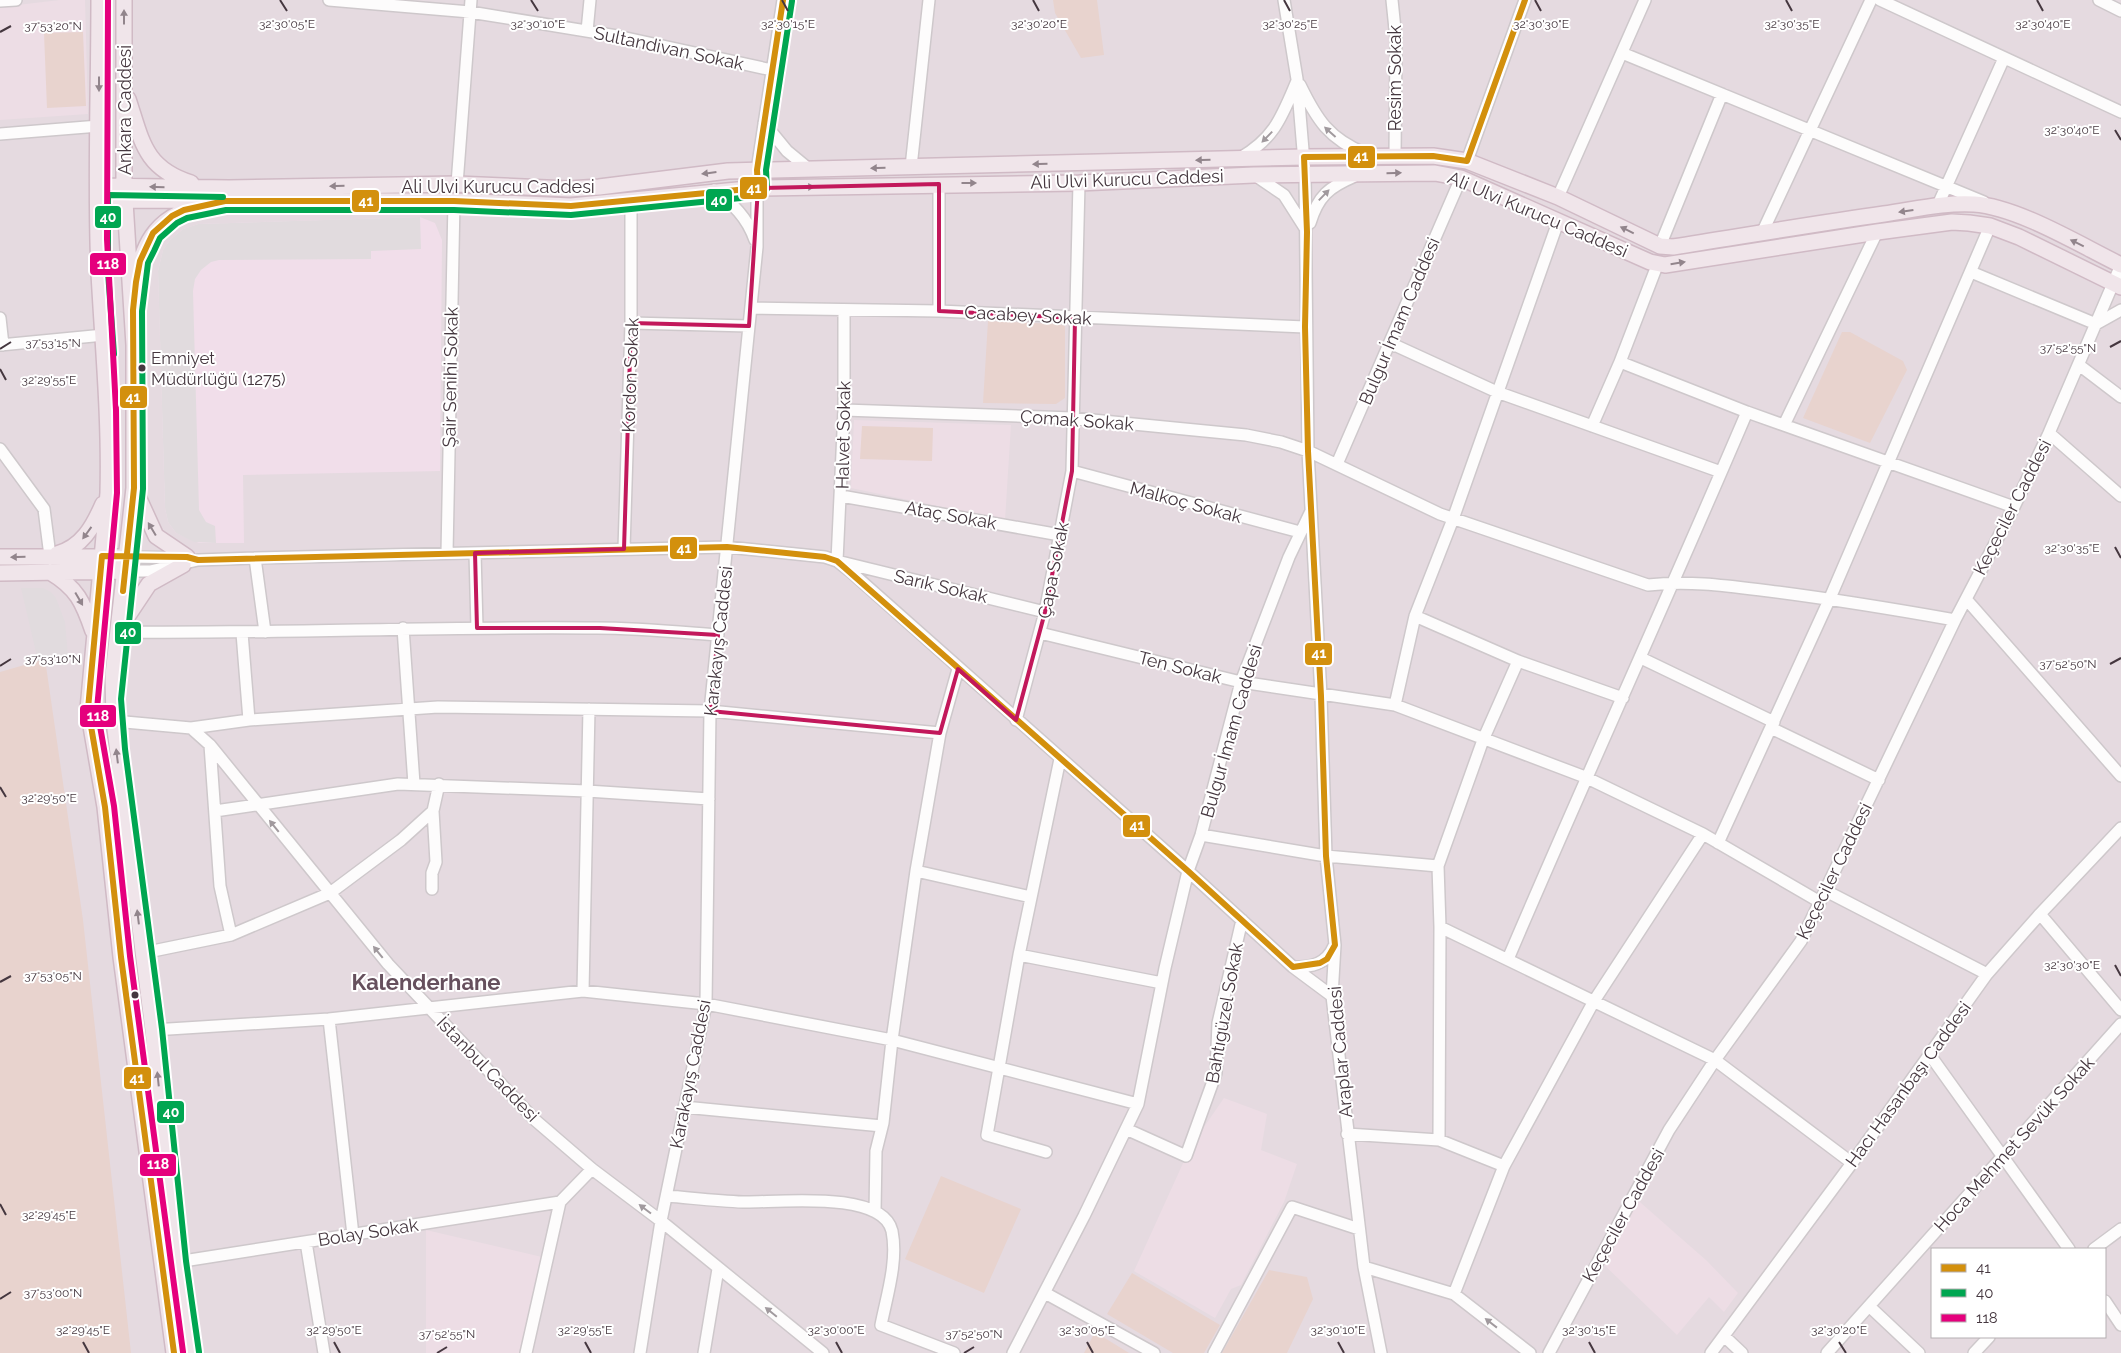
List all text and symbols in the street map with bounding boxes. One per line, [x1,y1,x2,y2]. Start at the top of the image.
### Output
one-way arrow [120,8,128,24]
text: 32°30'05"E [259,17,315,31]
text: 32°30'10"E [511,17,565,31]
text: 32°30'15"E [761,17,815,31]
text: 32°30'20"E [1011,17,1067,31]
text: 32°30'25"E [1262,17,1318,31]
text: 32°30'30"E [1513,17,1569,31]
text: 32°30'35"E [1764,17,1820,31]
text: 32°30'40"E [2015,17,2071,31]
text: 37°53'20"N [24,19,82,33]
street label: Sultandivan Sokak [592,22,746,74]
street label: Resim Sokak [1384,24,1405,131]
street label: Ankara Caddesi [114,45,135,175]
one-way arrow [95,76,103,92]
text: 32°30'40"E [2044,123,2100,137]
one-way arrow [1324,126,1336,138]
one-way arrow [1261,131,1273,143]
line badge: 41 [1347,145,1376,169]
text: 41 [1354,148,1369,164]
one-way arrow [1195,156,1211,164]
one-way arrow [1032,160,1048,168]
one-way arrow [870,165,886,173]
street label: Ali Ulvi Kurucu Caddesi [1030,165,1224,193]
street label: Ali Ulvi Kurucu Caddesi [1445,167,1631,261]
one-way arrow [700,169,716,177]
one-way arrow [1386,169,1402,177]
street label: Ali Ulvi Kurucu Caddesi [401,176,595,197]
line badge: 41 [739,176,768,200]
one-way arrow [961,179,977,187]
text: 41 [747,180,762,196]
one-way arrow [329,182,345,190]
one-way arrow [799,182,815,190]
one-way arrow [149,183,165,191]
line badge: 40 [705,188,733,212]
line badge: 41 [351,189,380,213]
one-way arrow [1318,189,1330,201]
text: 40 [711,192,727,208]
text: 41 [359,193,374,209]
line badge: 40 [94,205,122,229]
one-way arrow [1897,207,1913,215]
text: 40 [100,209,116,225]
one-way arrow [1620,226,1634,234]
street label: Bulgur İmam Caddesi [1354,234,1444,408]
one-way arrow [2070,239,2084,247]
line badge: 118 [89,252,127,276]
text: 118 [97,256,119,272]
one-way arrow [1670,258,1686,266]
street label: Cacabey Sokak [964,301,1093,329]
street label: Şair Senihi Sokak [438,306,462,447]
street label: Kordon Sokak [617,317,643,433]
text: 37°53'15"N [25,336,81,350]
text: 37°52'55"N [2040,341,2096,355]
place label: Emniyet Müdürlüğü (1275) [151,348,286,389]
marker: Emniyet Müdürlüğü (1275) [137,363,147,373]
text: 32°29'55"E [22,373,76,387]
street label: Halvet Sokak [832,380,854,489]
line badge: 41 [119,385,148,409]
text: 41 [126,389,141,405]
street label: Çomak Sokak [1019,406,1135,434]
street label: Keçeciler Caddesi [1969,436,2055,578]
street label: Malkoç Sokak [1128,477,1245,527]
street label: Ataç Sokak [904,497,999,533]
street label: Çapa Sokak [1033,519,1073,620]
one-way arrow [148,522,157,535]
one-way arrow [82,526,92,540]
line badge: 41 [669,536,698,560]
text: 41 [677,540,692,556]
text: 32°30'35"E [2044,541,2100,555]
one-way arrow [10,553,26,561]
street label: Karakayış Caddesi [700,565,736,717]
street label: Sarık Sokak [892,565,990,607]
one-way arrow [75,592,84,605]
line badge: 40 [114,621,142,645]
text: 40 [120,624,136,640]
street label: Bulgur İmam Caddesi [1196,642,1266,820]
line badge: 41 [1304,642,1333,666]
text: 41 [1312,645,1327,661]
street label: Ten Sokak [1136,647,1224,688]
text: 37°53'10"N [25,652,81,666]
text: 37°52'50"N [2039,657,2097,671]
line badge: 118 [79,704,117,728]
text: 118 [87,708,109,724]
one-way arrow [113,748,121,764]
text: 32°29'50"E [21,791,77,805]
street label: Keçeciler Caddesi [1792,799,1876,943]
line badge: 41 [1122,814,1151,838]
text: 41 [1130,817,1145,833]
one-way arrow [269,820,280,833]
one-way arrow [134,909,142,925]
street label: Bahtıgüzel Sokak [1201,940,1247,1085]
one-way arrow [372,946,383,959]
text: 32°30'30"E [2044,958,2100,972]
text: 37°53'05"N [24,969,82,983]
district label: Kalenderhane [352,969,500,995]
street label: Araplar Caddesi [1324,985,1356,1119]
unlabelled marker [130,990,140,1000]
street label: Hacı Hasanbaşı Caddesi [1841,997,1975,1171]
street label: Karakayış Caddesi [665,998,715,1150]
street label: İstanbul Caddesi [433,1012,543,1126]
street label: Hoca Mehmet Sevük Sokak [1930,1052,2099,1236]
line badge: 41 [123,1066,152,1090]
text: 41 [130,1070,145,1086]
one-way arrow [154,1070,162,1086]
line badge: 40 [156,1100,185,1124]
text: 40 [163,1104,179,1120]
street label: Keçeciler Caddesi [1578,1145,1668,1285]
line badge: 118 [139,1153,177,1177]
text: 118 [147,1156,169,1172]
one-way arrow [638,1204,652,1214]
text: 32°29'45"E [22,1208,76,1222]
street label: Bolay Sokak [316,1214,420,1250]
legend [1931,1248,2106,1338]
text: 41 [1976,1259,1991,1277]
text: 40 [1976,1284,1993,1302]
text: 37°53'00"N [24,1286,82,1300]
one-way arrow [765,1306,778,1317]
text: 118 [1976,1309,1998,1327]
one-way arrow [1484,1318,1498,1328]
text: 32°29'45"E [56,1323,110,1337]
text: 32°29'50"E [306,1323,362,1337]
text: 32°29'55"E [558,1323,612,1337]
text: 32°30'00"E [808,1323,864,1337]
text: 32°30'05"E [1059,1323,1115,1337]
text: 32°30'10"E [1311,1323,1365,1337]
text: 32°30'15"E [1562,1323,1616,1337]
text: 32°30'20"E [1811,1323,1867,1337]
text: 37°52'55"N [419,1327,475,1341]
text: 37°52'50"N [945,1327,1003,1341]

